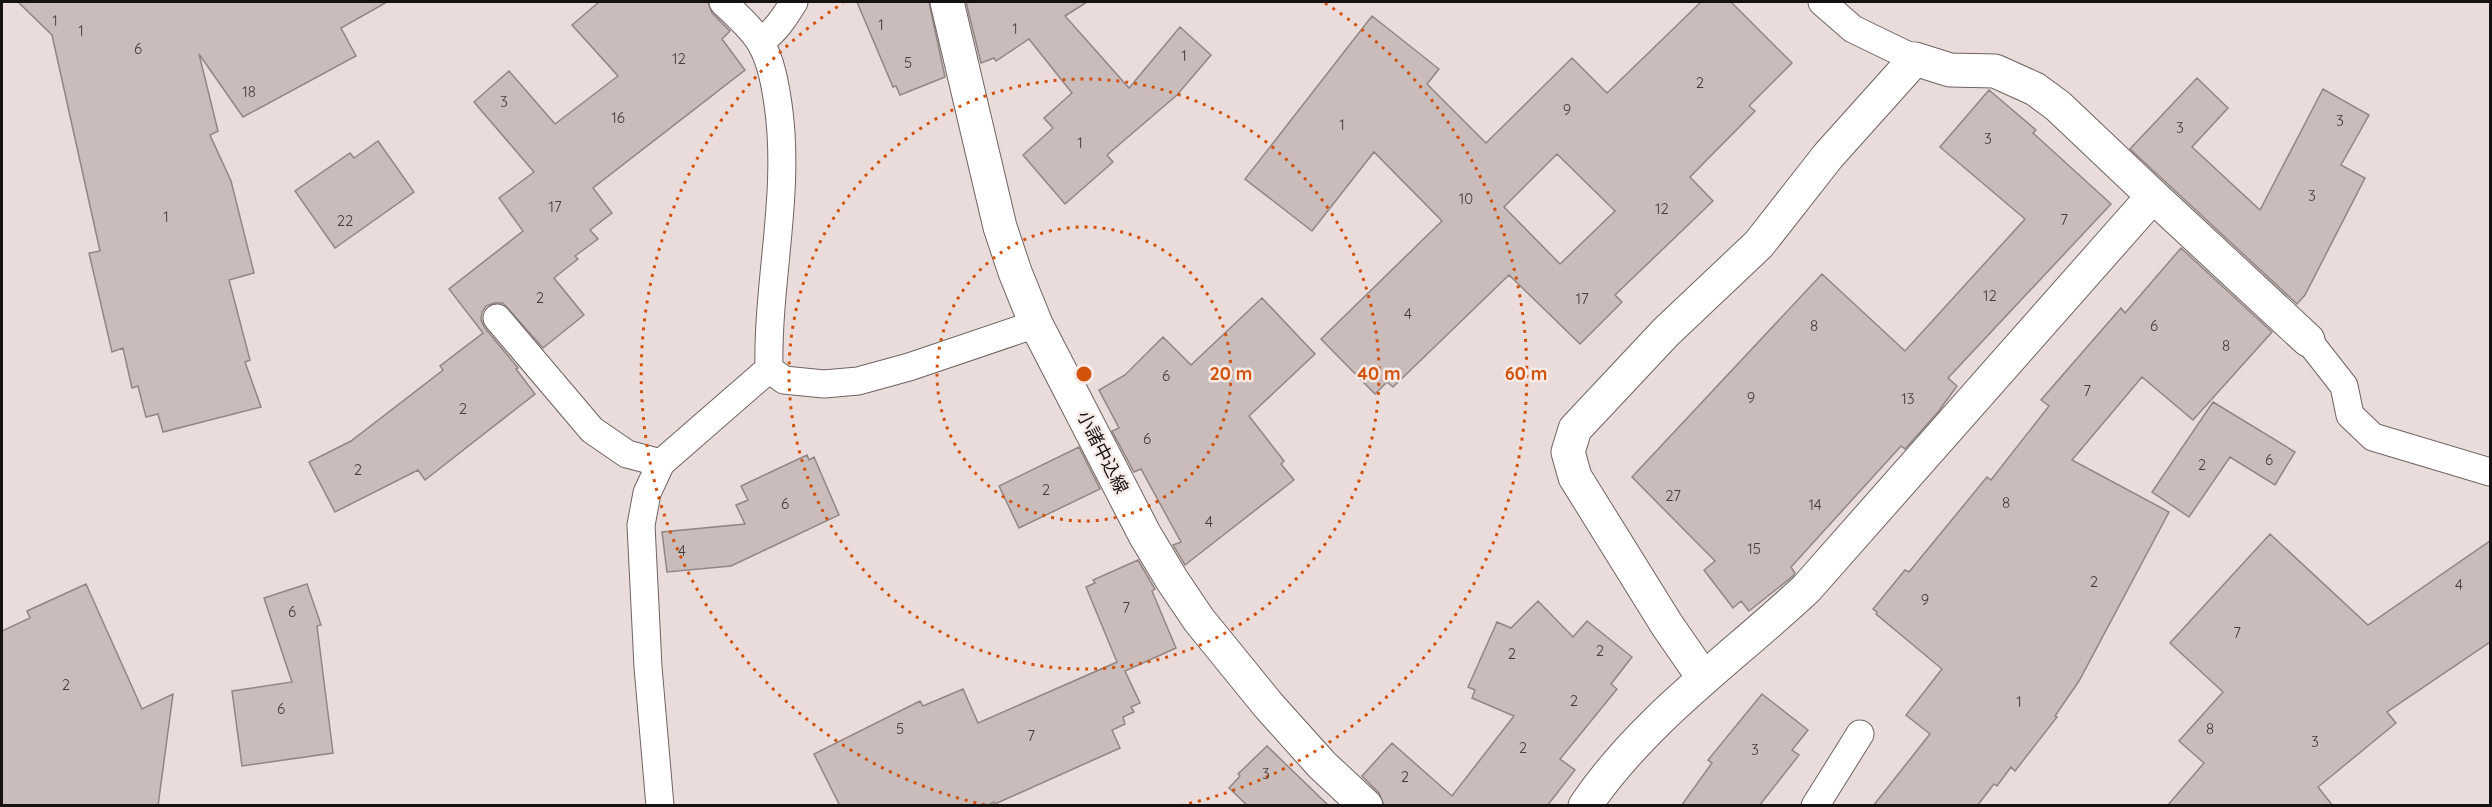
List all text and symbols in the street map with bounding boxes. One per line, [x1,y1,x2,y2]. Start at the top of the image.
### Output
house number: 1 [52,11,58,30]
house number: 1 [878,15,884,34]
house number: 1 [1012,19,1018,38]
house number: 1 [78,21,84,40]
house number: 6 [134,39,142,58]
house number: 1 [1181,46,1187,65]
house number: 12 [672,49,686,68]
house number: 5 [904,53,912,72]
house number: 2 [1696,73,1704,92]
house number: 18 [242,82,256,101]
house number: 3 [500,92,508,111]
house number: 9 [1563,100,1571,119]
house number: 16 [611,108,625,127]
house number: 3 [2336,111,2344,130]
house number: 1 [1339,115,1345,134]
house number: 3 [2176,118,2184,137]
house number: 3 [1984,129,1992,148]
house number: 1 [1077,133,1083,152]
house number: 3 [2308,186,2316,205]
house number: 10 [1459,189,1473,208]
house number: 17 [548,197,562,216]
house number: 12 [1655,199,1669,218]
house number: 1 [163,207,169,226]
house number: 7 [2060,210,2068,229]
house number: 22 [337,211,353,230]
house number: 12 [1983,286,1997,305]
house number: 2 [536,288,544,307]
house number: 17 [1575,289,1589,308]
house number: 4 [1404,304,1412,323]
house number: 8 [1810,316,1818,335]
house number: 6 [2150,316,2158,335]
house number: 8 [2222,336,2230,355]
text: 20 m [1210,362,1252,385]
text: 40 m [1357,362,1401,385]
text: 60 m [1505,362,1547,385]
centre of rings [1074,364,1094,384]
house number: 6 [1162,366,1170,385]
house number: 7 [2083,381,2091,400]
house number: 9 [1747,388,1755,407]
house number: 13 [1901,389,1915,408]
house number: 2 [459,399,467,418]
street label: 小諸中込線 [1072,407,1134,497]
house number: 6 [1143,429,1151,448]
house number: 6 [2265,450,2273,469]
house number: 2 [2198,455,2206,474]
house number: 2 [354,460,362,479]
house number: 2 [1042,480,1050,499]
house number: 27 [1665,486,1681,505]
house number: 8 [2002,493,2010,512]
house number: 6 [781,494,789,513]
house number: 14 [1808,495,1822,514]
house number: 4 [1205,512,1213,531]
house number: 15 [1747,539,1761,558]
house number: 4 [678,541,686,560]
house number: 2 [2090,572,2098,591]
house number: 4 [2455,575,2463,594]
house number: 9 [1921,590,1929,609]
house number: 7 [1122,598,1130,617]
house number: 6 [288,602,296,621]
house number: 7 [2233,623,2241,642]
house number: 2 [1596,641,1604,660]
house number: 2 [1508,644,1516,663]
house number: 2 [62,675,70,694]
house number: 2 [1570,691,1578,710]
house number: 1 [2016,692,2022,711]
house number: 6 [277,699,285,718]
house number: 5 [896,719,904,738]
house number: 8 [2206,719,2214,738]
house number: 7 [1027,726,1035,745]
house number: 3 [2311,732,2319,751]
house number: 2 [1519,738,1527,757]
house number: 3 [1751,740,1759,759]
house number: 3 [1262,764,1270,783]
house number: 2 [1401,767,1409,786]

